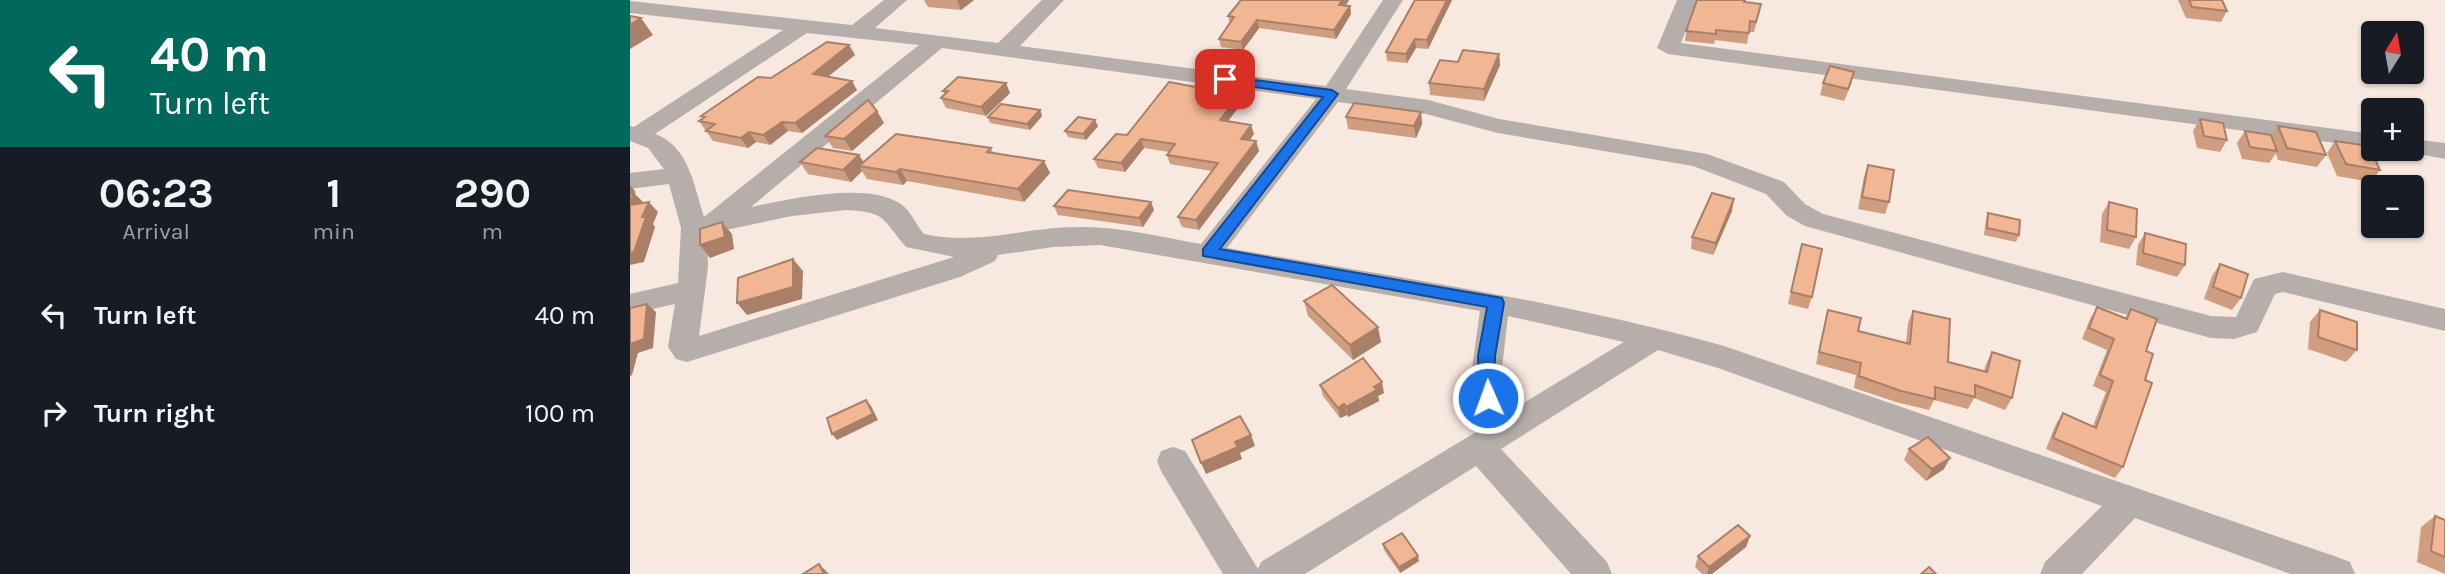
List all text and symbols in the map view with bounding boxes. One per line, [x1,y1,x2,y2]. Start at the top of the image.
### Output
north arrow [2361,21,2424,84]
map controls [2361,21,2424,238]
text: 40 m [150,26,269,83]
icon: left [35,28,126,119]
pin [1195,49,1255,109]
icon: arrive [1206,60,1244,98]
text: Turn left [150,85,270,122]
button: + [2361,98,2424,161]
text: 06:23 [99,168,214,218]
text: 1 [326,168,341,218]
text: 290 [454,168,531,218]
button: − [2361,175,2424,238]
text: Arrival [123,218,190,245]
text: min [313,218,355,245]
text: m [482,218,503,245]
icon: left [35,296,73,334]
text: Turn left [94,300,196,331]
text: 40 m [535,300,595,331]
position arrow [1451,361,1525,435]
icon: right [35,394,73,432]
text: Turn right [94,398,215,429]
text: 100 m [525,398,595,429]

